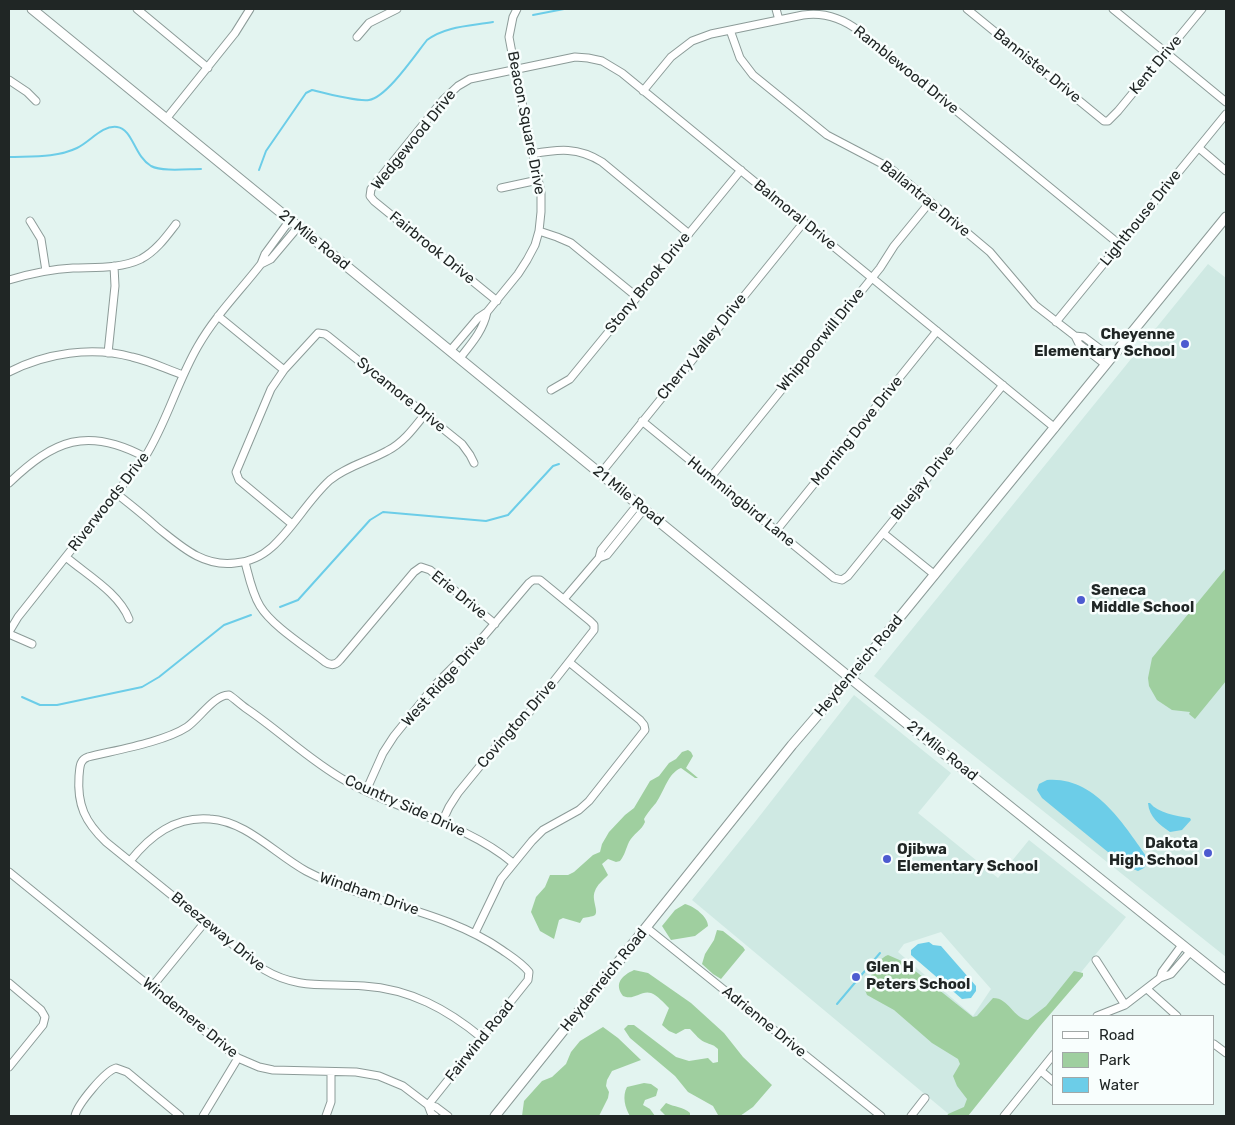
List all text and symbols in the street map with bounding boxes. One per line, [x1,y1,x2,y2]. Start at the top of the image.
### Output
street label: Ramblewood Drive [850,22,962,118]
street label: Bannister Drive [990,25,1084,107]
street label: Kent Drive [1126,32,1186,98]
street label: Beacon Square Drive [503,50,549,196]
street label: Wedgewood Drive [368,86,460,194]
street label: Ballantrae Drive [876,157,974,241]
street label: Lighthouse Drive [1097,166,1185,270]
street label: Balmoral Drive [750,176,840,254]
street label: 21 Mile Road [275,206,353,274]
street label: Fairbrook Drive [385,208,479,288]
street label: Stony Brook Drive [602,229,694,337]
street label: Whippoorwill Drive [774,284,868,396]
street label: Cherry Valley Drive [654,290,750,404]
place label: Cheyenne Elementary School [1034,326,1175,361]
marker: Cheyenne Elementary School [1179,338,1191,350]
street label: Sycamore Drive [353,354,449,436]
street label: Morning Dove Drive [807,373,907,489]
street label: Bluejay Drive [887,442,959,524]
street label: Riverwoods Drive [65,449,153,555]
street label: Hummingbird Lane [684,453,798,551]
street label: 21 Mile Road [589,462,667,530]
street label: Erie Drive [427,567,491,623]
place label: Seneca Middle School [1091,582,1194,617]
marker: Seneca Middle School [1075,594,1087,606]
street label: Heydenreich Road [811,611,907,721]
street label: West Ridge Drive [398,632,490,730]
street label: Covington Drive [474,676,560,772]
street label: 21 Mile Road [903,717,981,785]
street label: Country Side Drive [342,771,468,841]
place label: Dakota High School [1109,835,1198,870]
place label: Ojibwa Elementary School [897,841,1038,876]
marker: Dakota High School [1202,847,1214,859]
marker: Ojibwa Elementary School [881,853,893,865]
street label: Windham Drive [317,869,421,919]
street label: Breezeway Drive [167,888,269,976]
street label: Heydenreich Road [557,925,651,1035]
place label: Glen H Peters School [866,959,970,994]
marker: Glen H Peters School [850,971,862,983]
street label: Windemere Drive [139,974,241,1062]
street label: Adrienne Drive [718,983,810,1061]
street label: Fairwind Road [442,997,518,1085]
legend [1052,1015,1215,1105]
text: Road [1099,1026,1135,1044]
text: Park [1099,1051,1130,1069]
text: Water [1099,1076,1139,1094]

